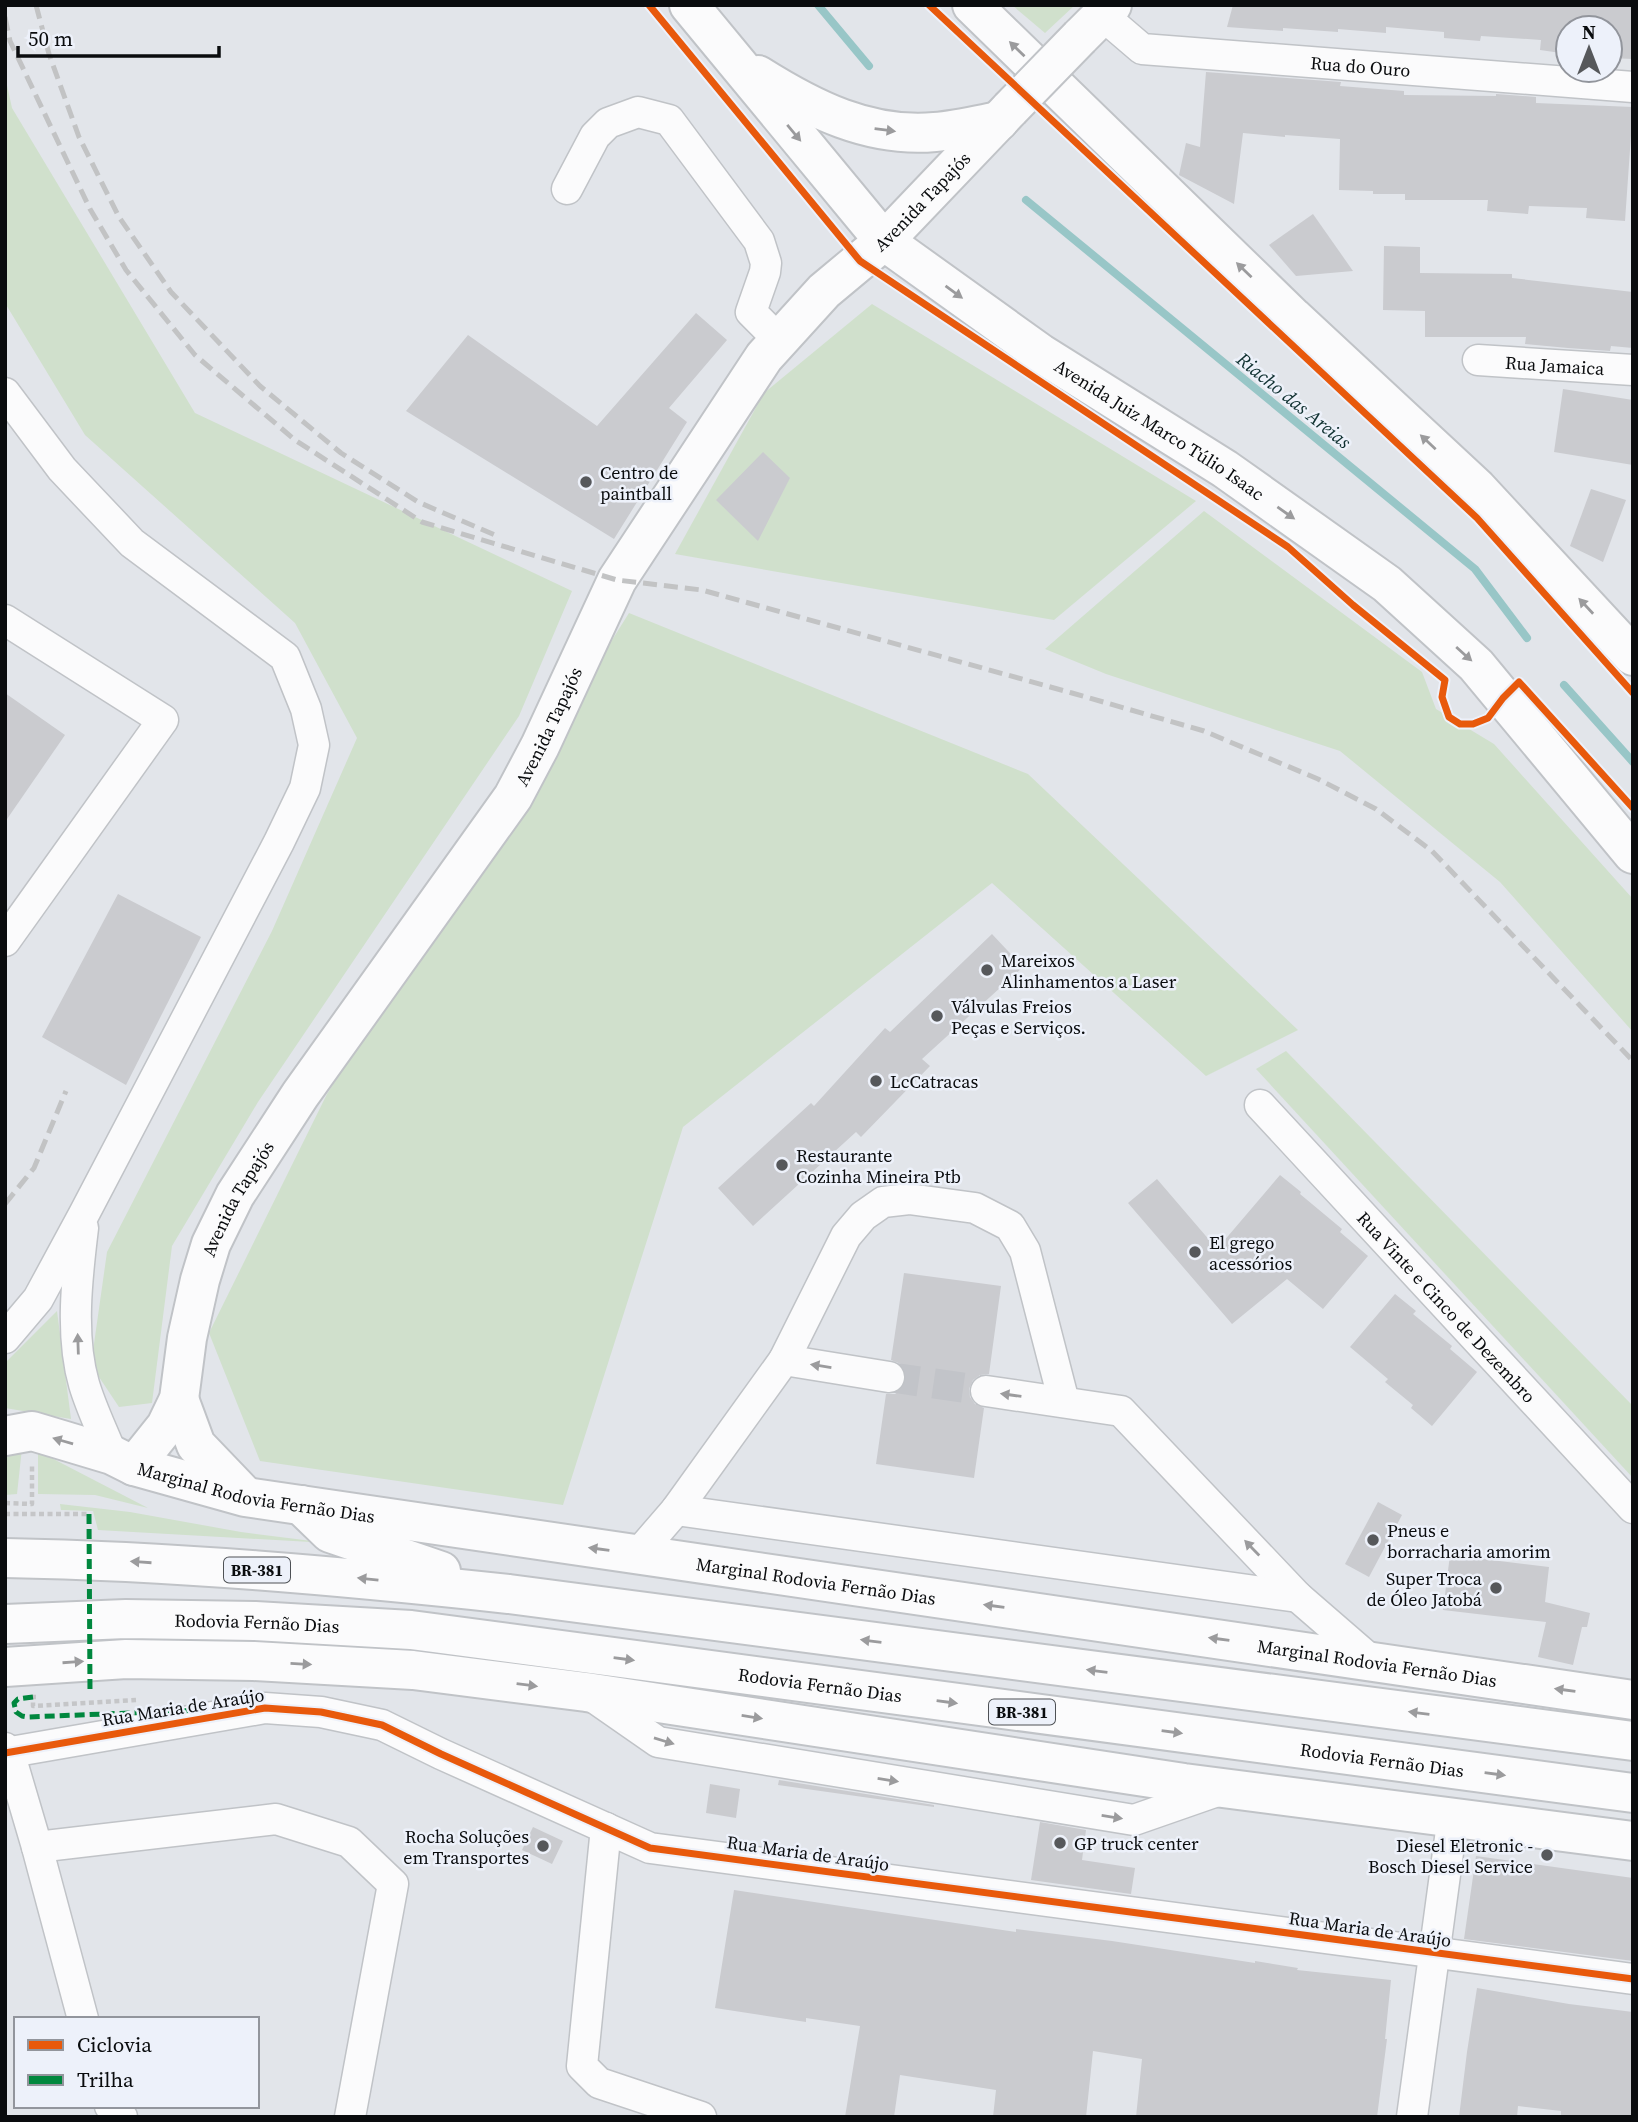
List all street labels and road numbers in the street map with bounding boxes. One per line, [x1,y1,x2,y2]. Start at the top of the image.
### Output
street label: Rua do Ouro [1309,50,1412,82]
street label: Avenida Tapajós [869,146,976,257]
street label: Rua Jamaica [1504,349,1606,381]
street label: Avenida Juiz Marco Túlio Isaac [1050,353,1270,506]
street label: Avenida Tapajós [509,662,588,790]
street label: Avenida Tapajós [195,1136,280,1260]
street label: Rua Vinte e Cinco de Dezembro [1352,1206,1542,1408]
street label: Marginal Rodovia Fernão Dias [135,1455,377,1528]
street label: Marginal Rodovia Fernão Dias [695,1551,938,1610]
road number: BR-381 [224,1558,290,1582]
street label: Rodovia Fernão Dias [174,1607,340,1638]
street label: Marginal Rodovia Fernão Dias [1256,1633,1499,1692]
street label: Rodovia Fernão Dias [736,1661,904,1708]
street label: Rua Maria de Araújo [100,1682,266,1732]
road number: BR-381 [989,1700,1055,1724]
street label: Rodovia Fernão Dias [1298,1736,1466,1783]
street label: Rua Maria de Araújo [725,1829,891,1877]
street label: Rua Maria de Araújo [1287,1905,1453,1953]

